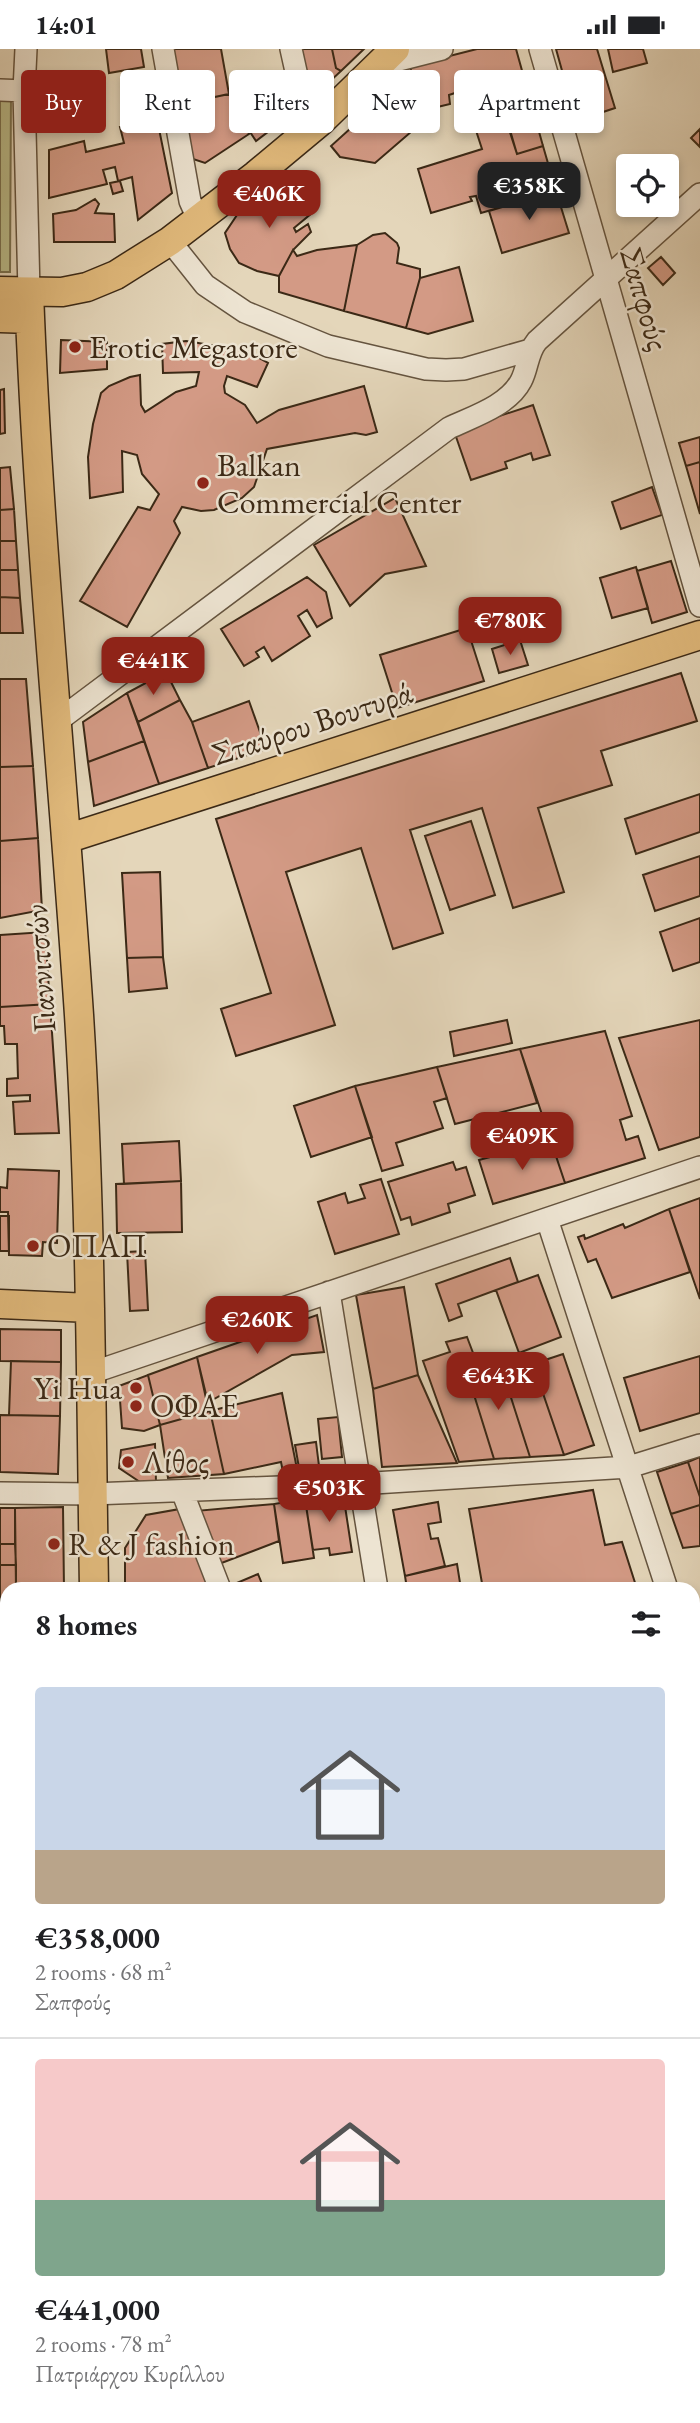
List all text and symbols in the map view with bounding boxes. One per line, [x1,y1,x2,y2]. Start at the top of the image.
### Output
text: 14:01 [35,8,97,42]
chip: Buy [21,70,106,133]
chip: Rent [120,70,215,133]
chip: Filters [229,70,334,133]
chip: New [348,70,440,133]
chip: Apartment [454,70,604,133]
map controls [616,154,679,217]
button: locate [616,154,679,217]
pin: €358K [480,163,578,222]
text: €358K [493,170,565,200]
pin: €406K [220,171,318,230]
text: €406K [233,178,305,208]
street label: Σαπφούς [610,243,680,355]
place label: Erotic Megastore [89,326,298,368]
marker: Erotic Megastore [67,339,83,355]
place label: Balkan Commercial Center [217,444,462,523]
marker: Balkan Commercial Center [195,475,211,491]
pin: €780K [461,597,559,657]
text: €780K [474,605,546,635]
pin: €441K [104,637,202,697]
text: €441K [117,645,189,675]
street label: Σταύρου Βουτυρά [207,671,418,775]
street label: Γιαννιτσών [15,903,65,1033]
pin: €409K [473,1113,571,1172]
text: €409K [486,1120,558,1150]
place label: ΟΠΑΠ [47,1225,147,1267]
marker: ΟΠΑΠ [25,1238,41,1254]
pin: €260K [208,1297,306,1356]
text: €260K [221,1304,293,1334]
pin: €643K [449,1353,547,1412]
text: €643K [462,1360,534,1390]
place label: Yi Hua [34,1367,122,1409]
marker: Yi Hua [128,1380,144,1396]
place label: ΟΦΑΕ [150,1385,238,1427]
marker: ΟΦΑΕ [128,1398,144,1414]
place label: Λίθος [141,1441,209,1483]
marker: Λίθος [120,1454,136,1470]
pin: €503K [280,1465,378,1524]
text: €503K [293,1472,365,1502]
place label: R & J fashion [68,1523,235,1565]
marker: R & J fashion [46,1536,62,1552]
text: 8 homes [35,1605,137,1644]
icon: filters [627,1605,665,1643]
icon: home [287,1732,413,1858]
text: €358,000 [35,1918,160,1957]
text: 2 rooms · 68 m² [35,1957,172,1987]
text: Σαπφούς [35,1987,111,2017]
icon: home [287,2104,413,2230]
text: €441,000 [35,2290,160,2329]
text: 2 rooms · 78 m² [35,2329,172,2359]
text: Πατριάρχου Κυρίλλου [35,2359,225,2389]

